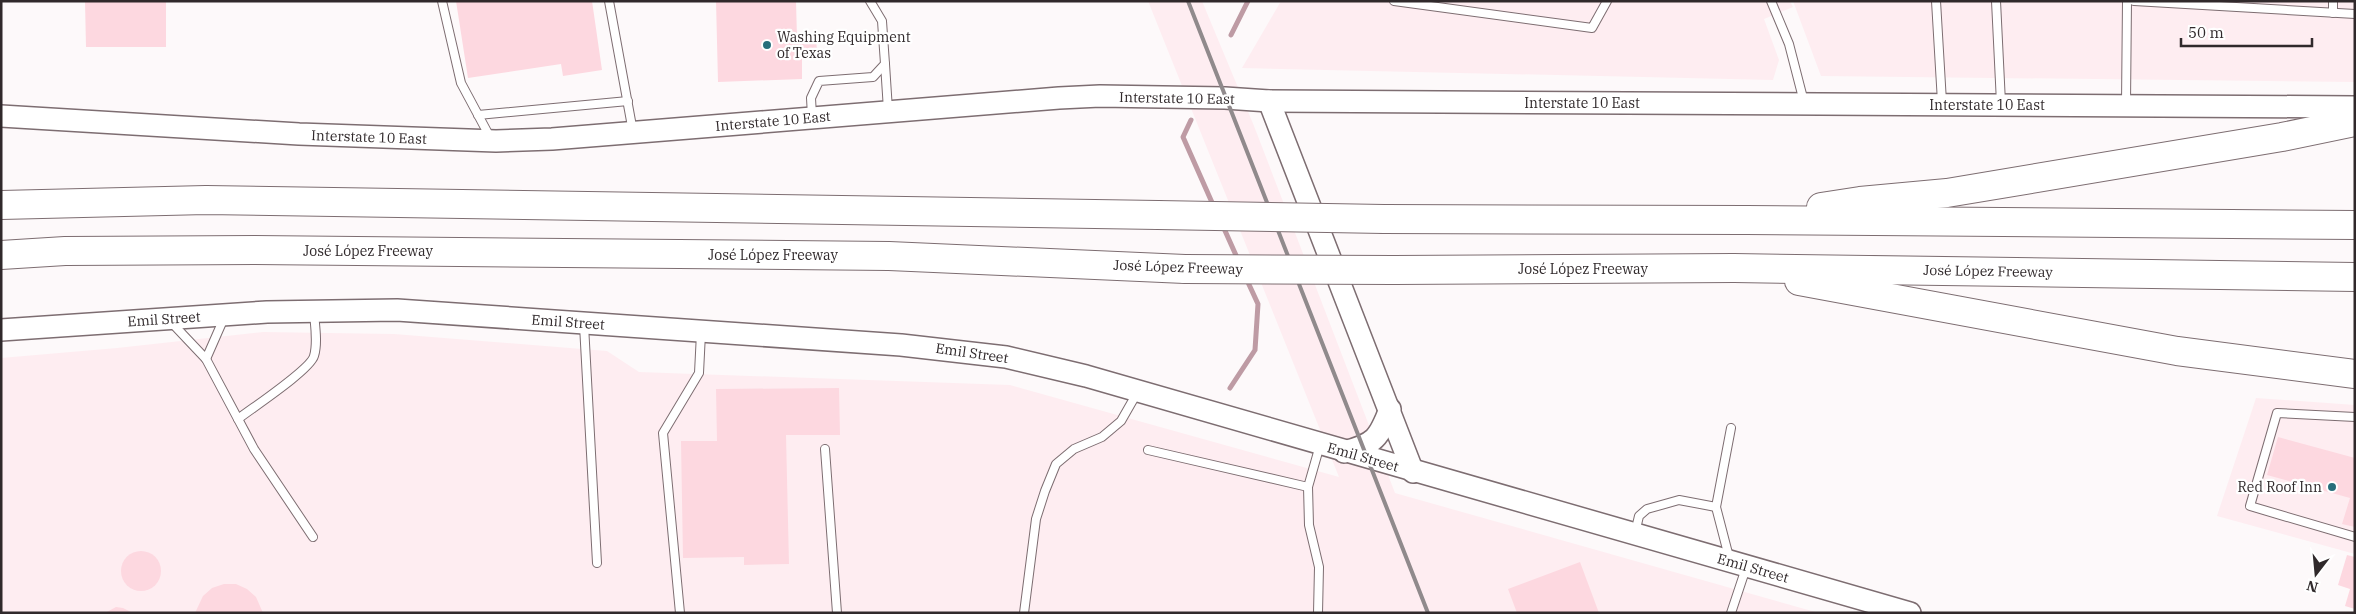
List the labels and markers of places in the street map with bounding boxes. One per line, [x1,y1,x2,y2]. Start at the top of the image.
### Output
place label: Washing Equipment of Texas [777,28,911,62]
marker: Washing Equipment of Texas [761,39,773,51]
place label: Red Roof Inn [2238,478,2322,496]
marker: Red Roof Inn [2326,481,2338,493]

